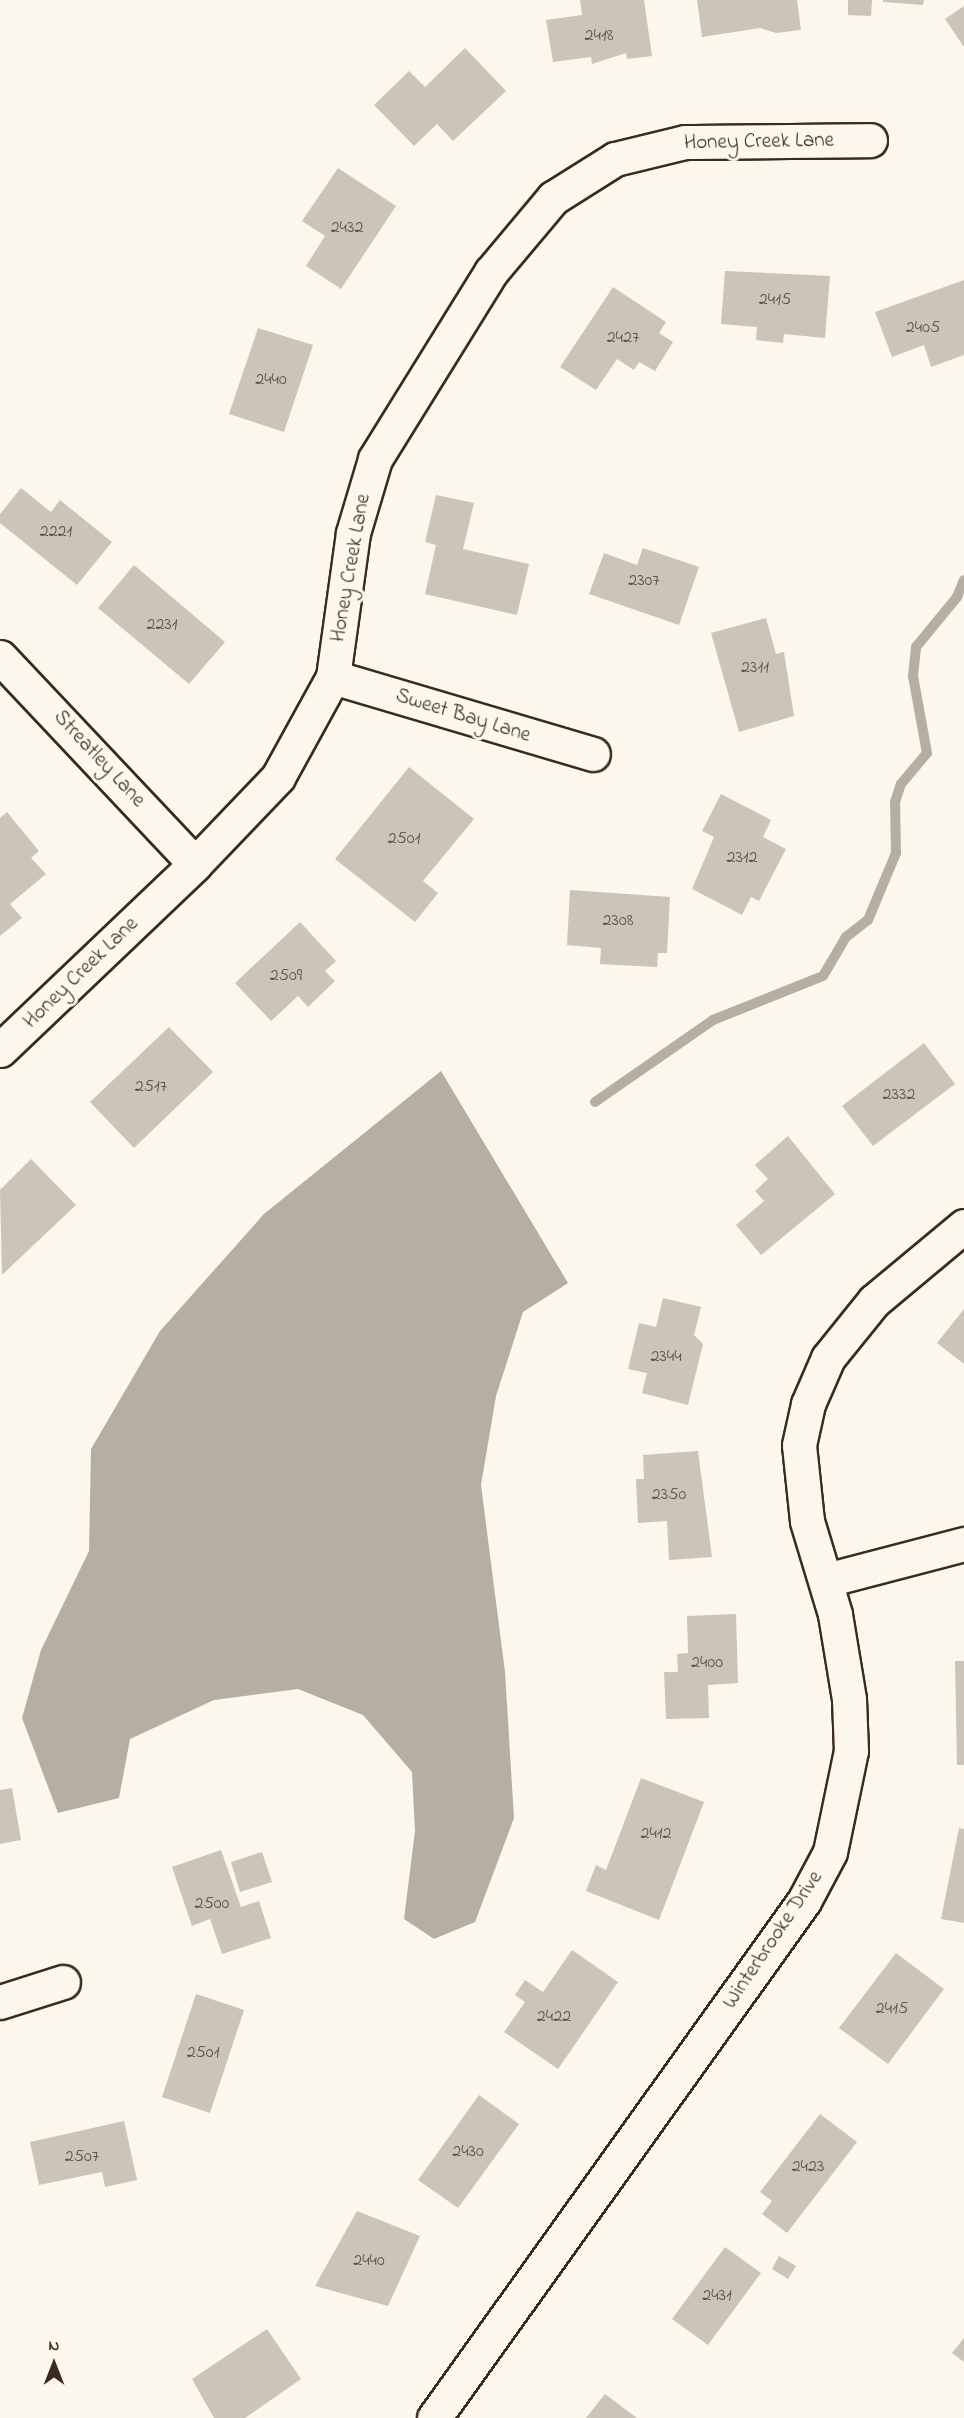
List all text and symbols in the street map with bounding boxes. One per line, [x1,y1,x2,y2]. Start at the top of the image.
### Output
house number: 2418 [585,25,613,47]
street label: Honey Creek Lane [684,128,834,156]
house number: 2432 [331,217,363,239]
house number: 2415 [759,289,791,311]
house number: 2405 [906,317,940,339]
house number: 2427 [607,327,639,349]
house number: 2440 [255,369,287,391]
street label: Honey Creek Lane [326,492,376,644]
house number: 2221 [40,521,72,543]
house number: 2307 [628,570,660,592]
house number: 2231 [146,614,178,636]
house number: 2311 [741,657,769,679]
street label: Sweet Bay Lane [393,684,533,748]
street label: Streatley Lane [48,705,150,813]
house number: 2501 [388,828,420,850]
house number: 2312 [726,847,758,869]
house number: 2308 [603,910,633,932]
street label: Honey Creek Lane [18,912,144,1034]
house number: 2509 [270,965,302,987]
house number: 2517 [135,1076,167,1098]
house number: 2332 [883,1084,915,1106]
house number: 2344 [650,1346,682,1368]
house number: 2350 [652,1484,686,1506]
house number: 2400 [691,1652,723,1674]
house number: 2412 [640,1823,672,1845]
street label: Winterbrooke Drive [718,1866,828,2014]
house number: 2500 [195,1893,229,1915]
house number: 2415 [876,1998,908,2020]
house number: 2422 [537,2006,571,2028]
house number: 2501 [187,2042,219,2064]
house number: 2430 [452,2141,484,2163]
house number: 2507 [65,2146,99,2168]
house number: 2423 [792,2156,824,2178]
house number: 2440 [353,2250,385,2272]
house number: 2431 [702,2285,732,2307]
north arrow [24,2334,84,2394]
text: N [49,2334,59,2358]

